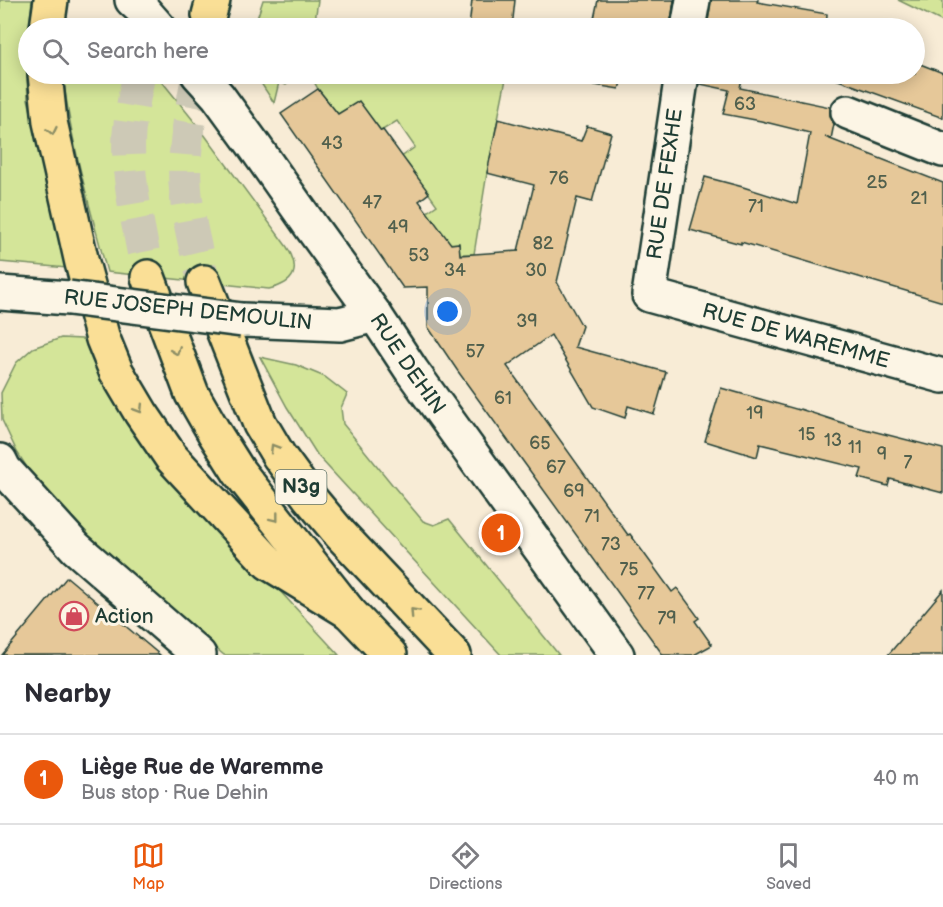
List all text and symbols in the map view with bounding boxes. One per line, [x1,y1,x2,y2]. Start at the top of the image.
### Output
search box [18,18,925,84]
icon: search [39,35,72,68]
text: Search here [87,38,209,65]
house number: 63 [734,94,756,115]
street label: RUE DE FEXHE [642,107,688,261]
one-way arrow [45,126,58,136]
house number: 43 [321,133,343,154]
house number: 76 [549,168,569,189]
house number: 25 [867,172,887,193]
house number: 21 [910,188,928,209]
house number: 47 [362,192,382,213]
house number: 71 [748,196,764,217]
house number: 49 [387,217,409,238]
house number: 82 [532,233,554,254]
house number: 53 [408,245,430,266]
house number: 34 [444,260,466,281]
house number: 30 [525,260,547,281]
street label: RUE JOSEPH DEMOULIN [63,285,313,335]
your location [433,297,462,326]
street label: RUE DE WAREMME [700,298,892,373]
street label: RUE DEHIN [365,309,451,419]
house number: 39 [516,311,538,332]
house number: 57 [465,341,485,362]
one-way arrow [169,345,181,356]
house number: 61 [494,388,512,409]
one-way arrow [132,402,143,413]
house number: 19 [746,403,764,424]
house number: 15 [798,424,816,445]
house number: 13 [824,430,842,451]
house number: 65 [529,433,551,454]
house number: 11 [848,437,862,458]
one-way arrow [270,444,282,454]
house number: 9 [877,444,887,465]
house number: 7 [904,452,913,473]
house number: 67 [546,457,566,478]
road number: N3g [276,470,326,504]
house number: 69 [563,481,585,502]
house number: 71 [584,506,600,527]
pin: 1 [482,510,520,556]
one-way arrow [267,511,278,522]
house number: 73 [601,534,621,555]
house number: 75 [619,559,639,580]
house number: 77 [637,583,655,604]
shop icon: Action [58,600,90,632]
place label: Action [95,604,154,629]
house number: 79 [657,608,677,629]
one-way arrow [410,609,421,619]
text: Nearby [24,679,111,710]
text: Liège Rue de Waremme [81,754,323,781]
text: 1 [39,767,48,791]
text: 40 m [873,767,919,791]
text: Bus stop · Rue Dehin [81,781,268,805]
tab: Map [132,839,165,894]
tab: Directions [429,839,502,894]
tab: Saved [766,839,811,894]

